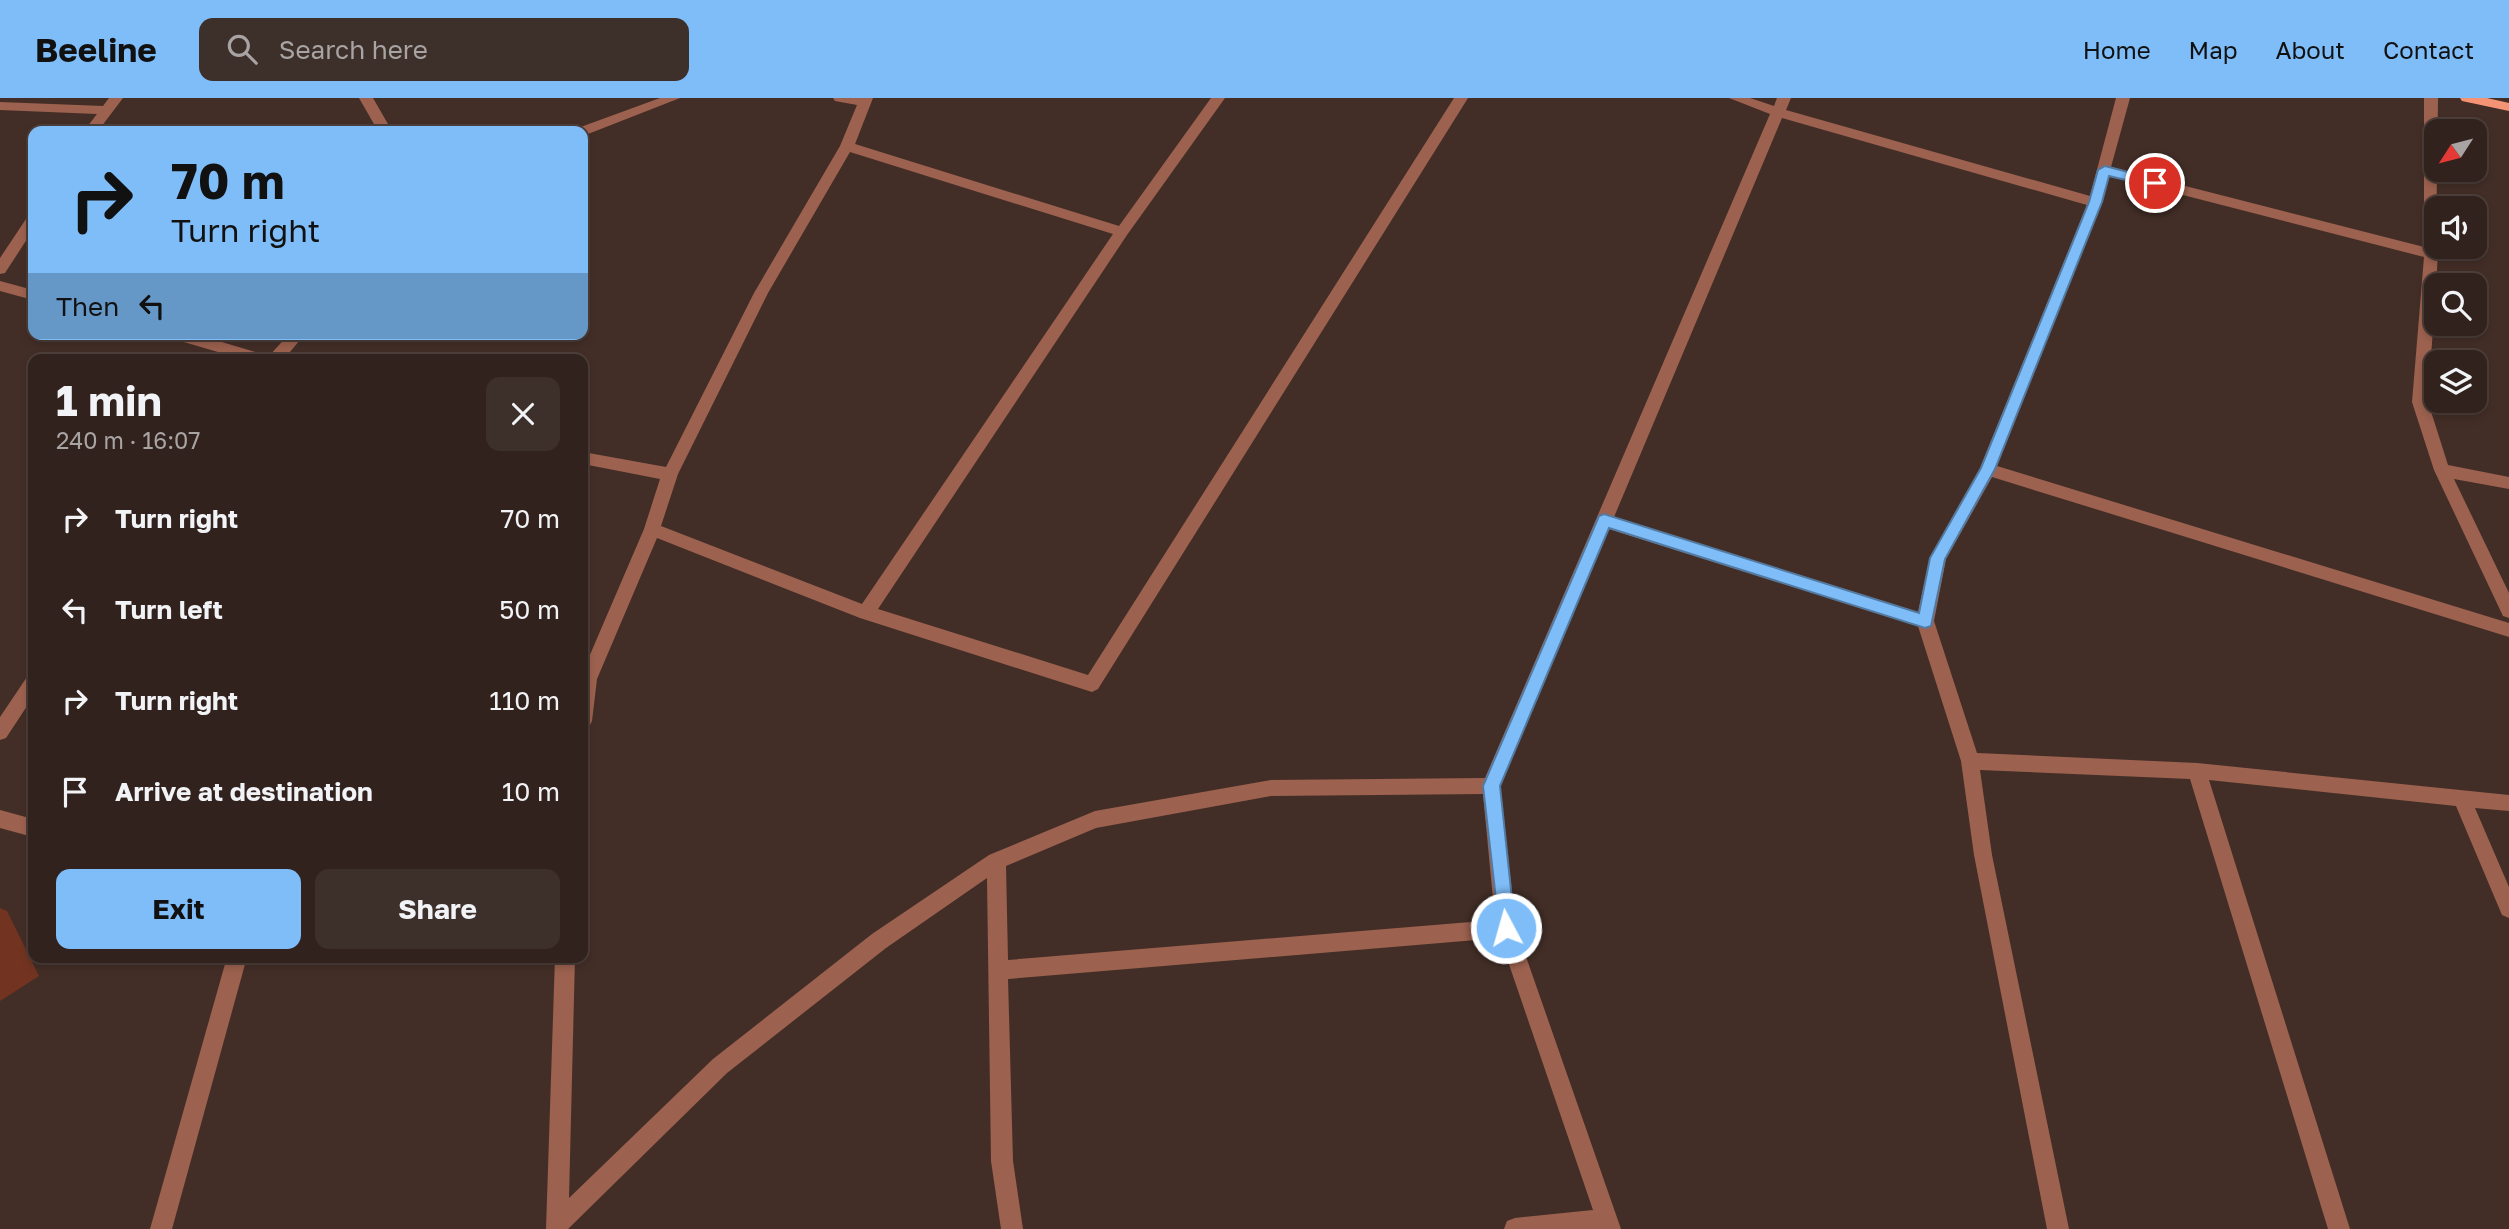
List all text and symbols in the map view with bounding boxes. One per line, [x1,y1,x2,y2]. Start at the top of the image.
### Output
search box [199,18,689,81]
text: Beeline [35,30,157,69]
icon: search [223,30,261,68]
text: Search here [279,34,428,65]
text: Home [2083,35,2151,64]
text: Map [2189,35,2238,64]
text: About [2276,35,2345,64]
text: Contact [2383,35,2474,64]
north arrow [2424,119,2487,182]
map controls [2424,119,2487,413]
text: 70 m [171,151,285,210]
pin [2125,153,2185,213]
icon: right [56,154,147,245]
icon: arrive [2136,164,2174,202]
button: sound [2424,196,2487,259]
text: Turn right [171,211,320,249]
button: search [2424,273,2487,336]
icon: left [133,287,171,325]
text: Then [56,291,119,322]
button: layers [2424,350,2487,413]
text: 1 min [56,375,162,425]
button: close [486,377,560,451]
text: 240 m · 16:07 [56,426,201,454]
icon: right [56,500,94,538]
text: Turn right [115,503,238,534]
text: 70 m [501,503,560,534]
icon: left [56,591,94,629]
text: Turn left [115,594,223,625]
text: 50 m [499,594,560,625]
icon: right [56,682,94,720]
text: Turn right [115,685,238,716]
text: 110 m [489,685,560,716]
icon: arrive [56,773,94,811]
text: Arrive at destination [115,776,373,807]
text: 10 m [502,776,560,807]
button: Exit [56,869,301,949]
button: Share [315,869,560,949]
position arrow [1469,891,1543,965]

